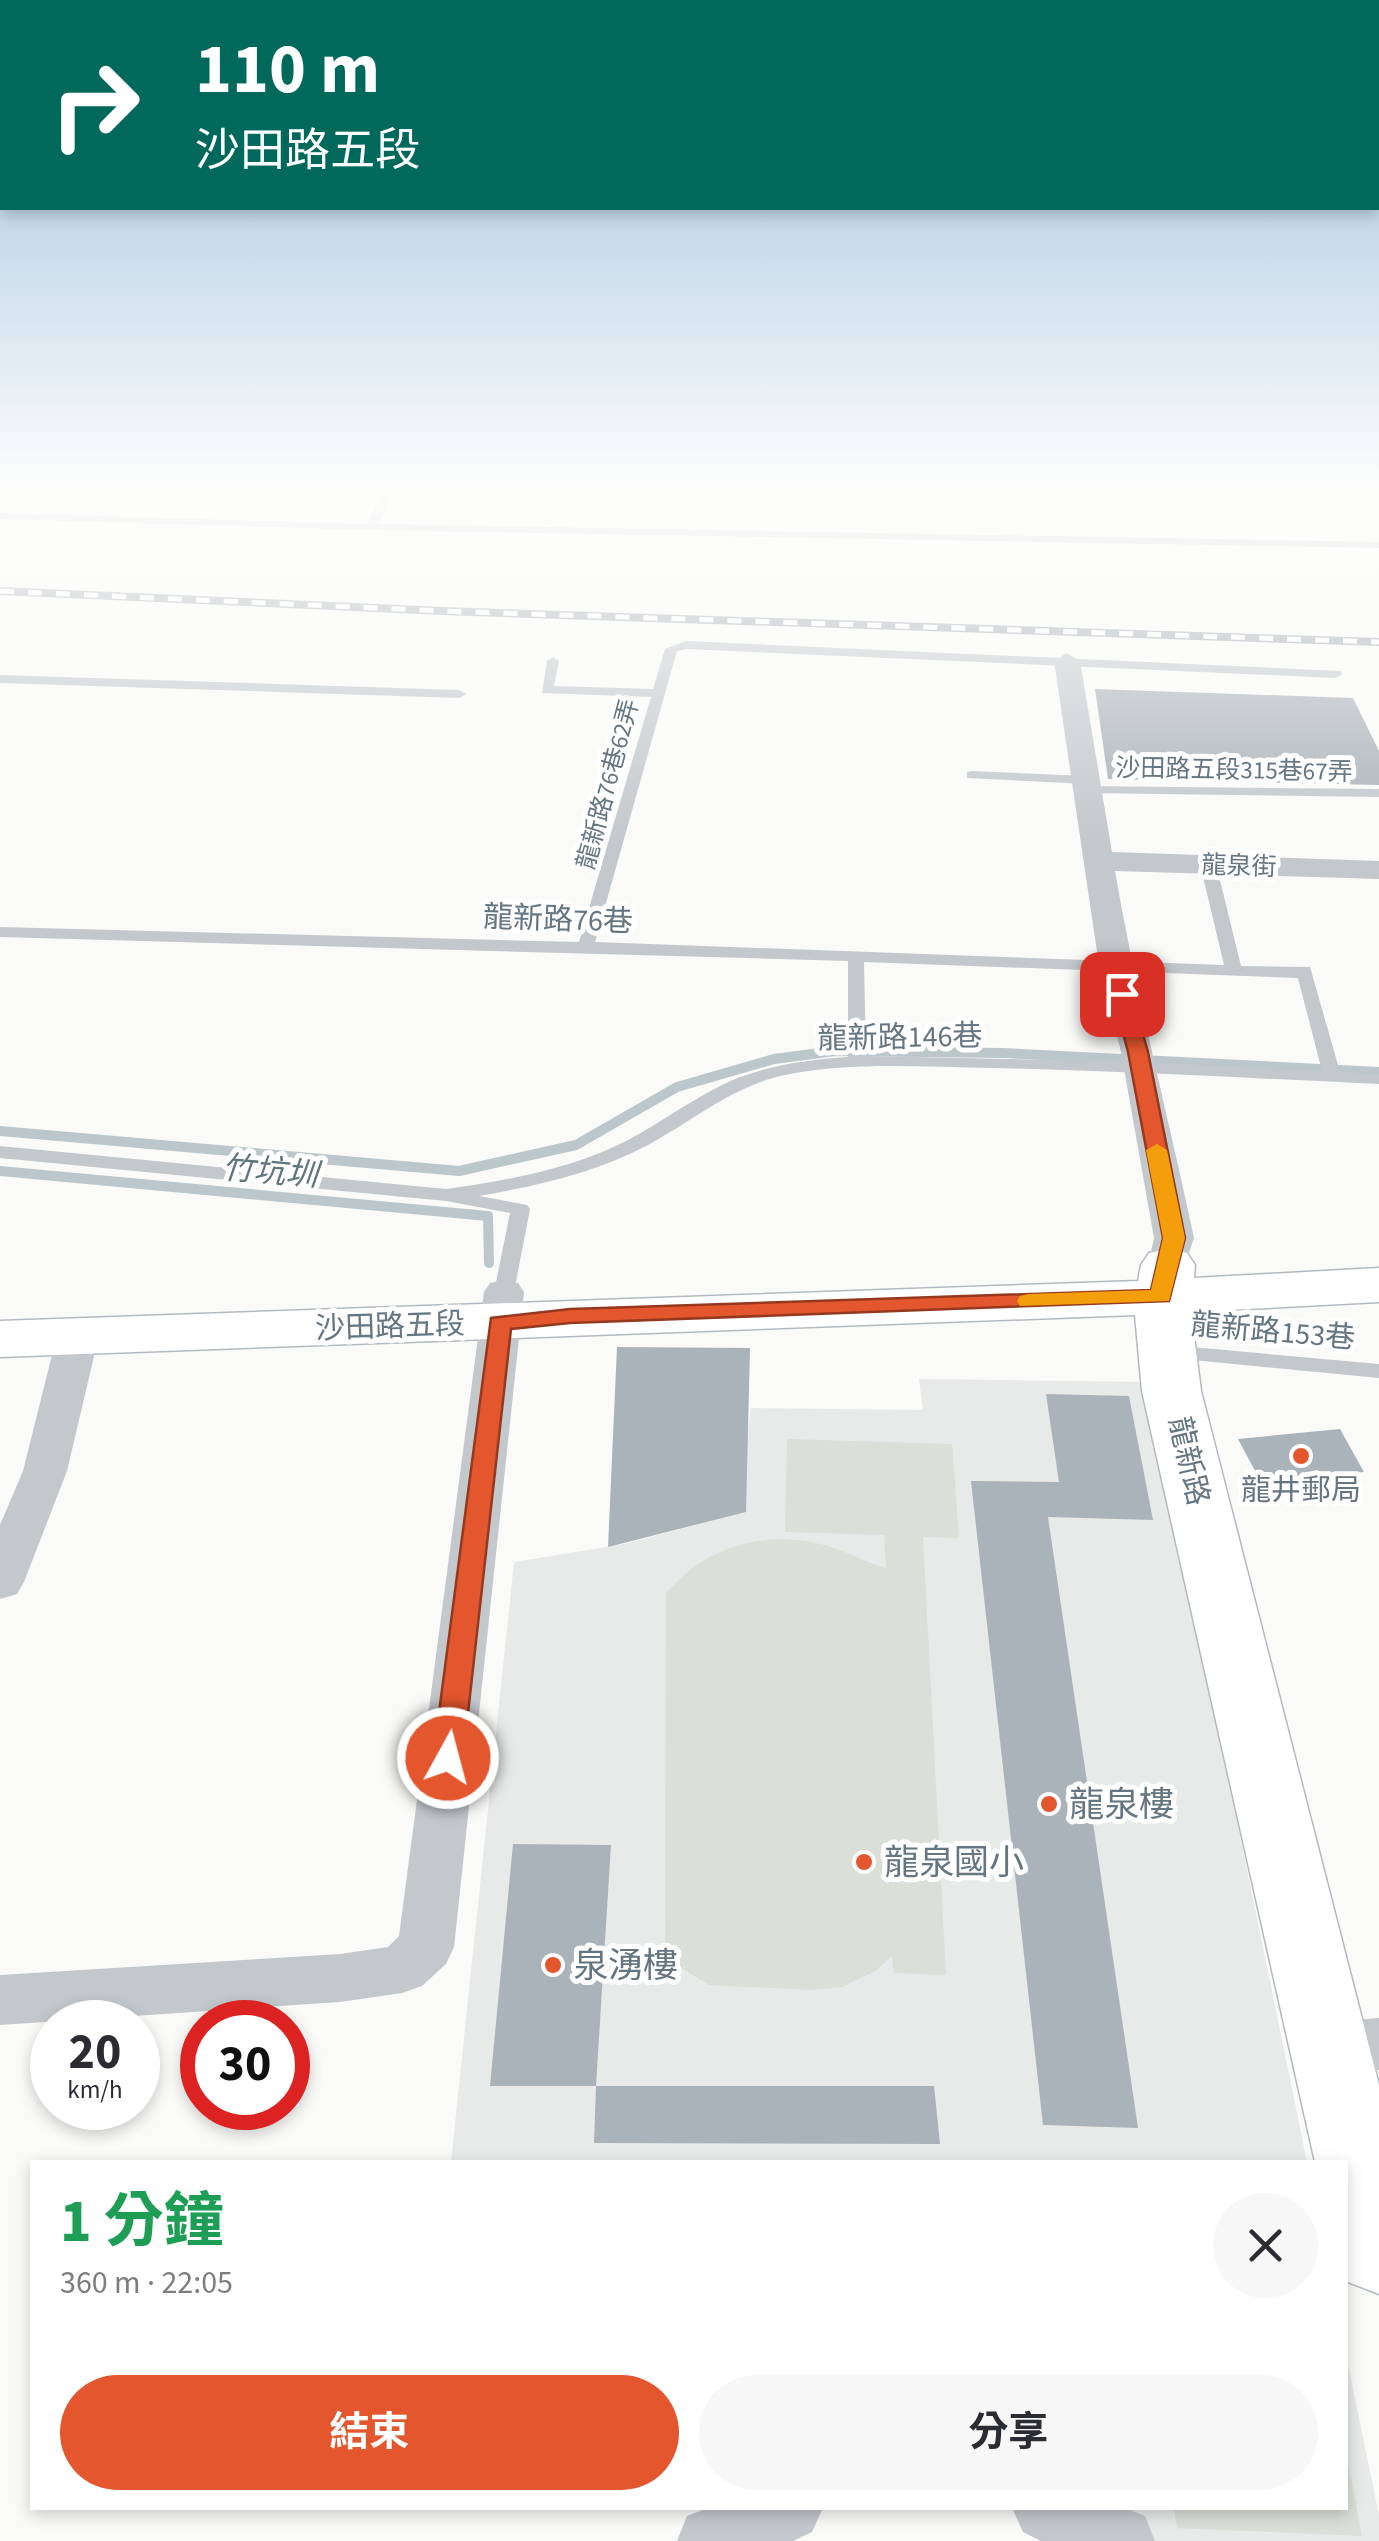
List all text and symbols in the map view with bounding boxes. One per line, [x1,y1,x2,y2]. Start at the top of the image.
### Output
text: 110 m [195,20,380,120]
icon: right [30,40,160,170]
text: 沙田路五段 [195,119,420,183]
street label: 龍新路76巷62弄 [568,695,648,873]
street label: 沙田路五段315巷67弄 [1115,750,1353,790]
street label: 龍泉街 [1201,847,1277,885]
street label: 龍新路76巷 [482,895,634,944]
pin [1080,952,1165,1037]
icon: arrive [1095,967,1150,1022]
street label: 龍新路146巷 [817,1015,983,1060]
water label: 竹坑圳 [220,1145,324,1199]
street label: 沙田路五段 [314,1302,466,1351]
street label: 龍新路153巷 [1189,1303,1357,1360]
street label: 龍新路 [1157,1412,1220,1510]
marker: 龍井郵局 [1290,1445,1312,1467]
place label: 龍井郵局 [1241,1469,1361,1512]
position arrow [396,1706,500,1810]
place label: 龍泉樓 [1069,1780,1174,1830]
marker: 龍泉樓 [1038,1793,1060,1815]
place label: 龍泉國小 [884,1838,1024,1888]
marker: 龍泉國小 [853,1851,875,1873]
place label: 泉湧樓 [573,1941,678,1991]
marker: 泉湧樓 [542,1954,564,1976]
speed limit sign: 30 [180,2000,310,2130]
text: 20 [69,2017,121,2088]
text: km/h [67,2072,123,2108]
text: 1 分鐘 [60,2180,224,2265]
button: close [1213,2193,1318,2298]
text: 360 m · 22:05 [60,2260,233,2306]
button: 結束 [60,2375,679,2490]
button: 分享 [699,2375,1318,2490]

